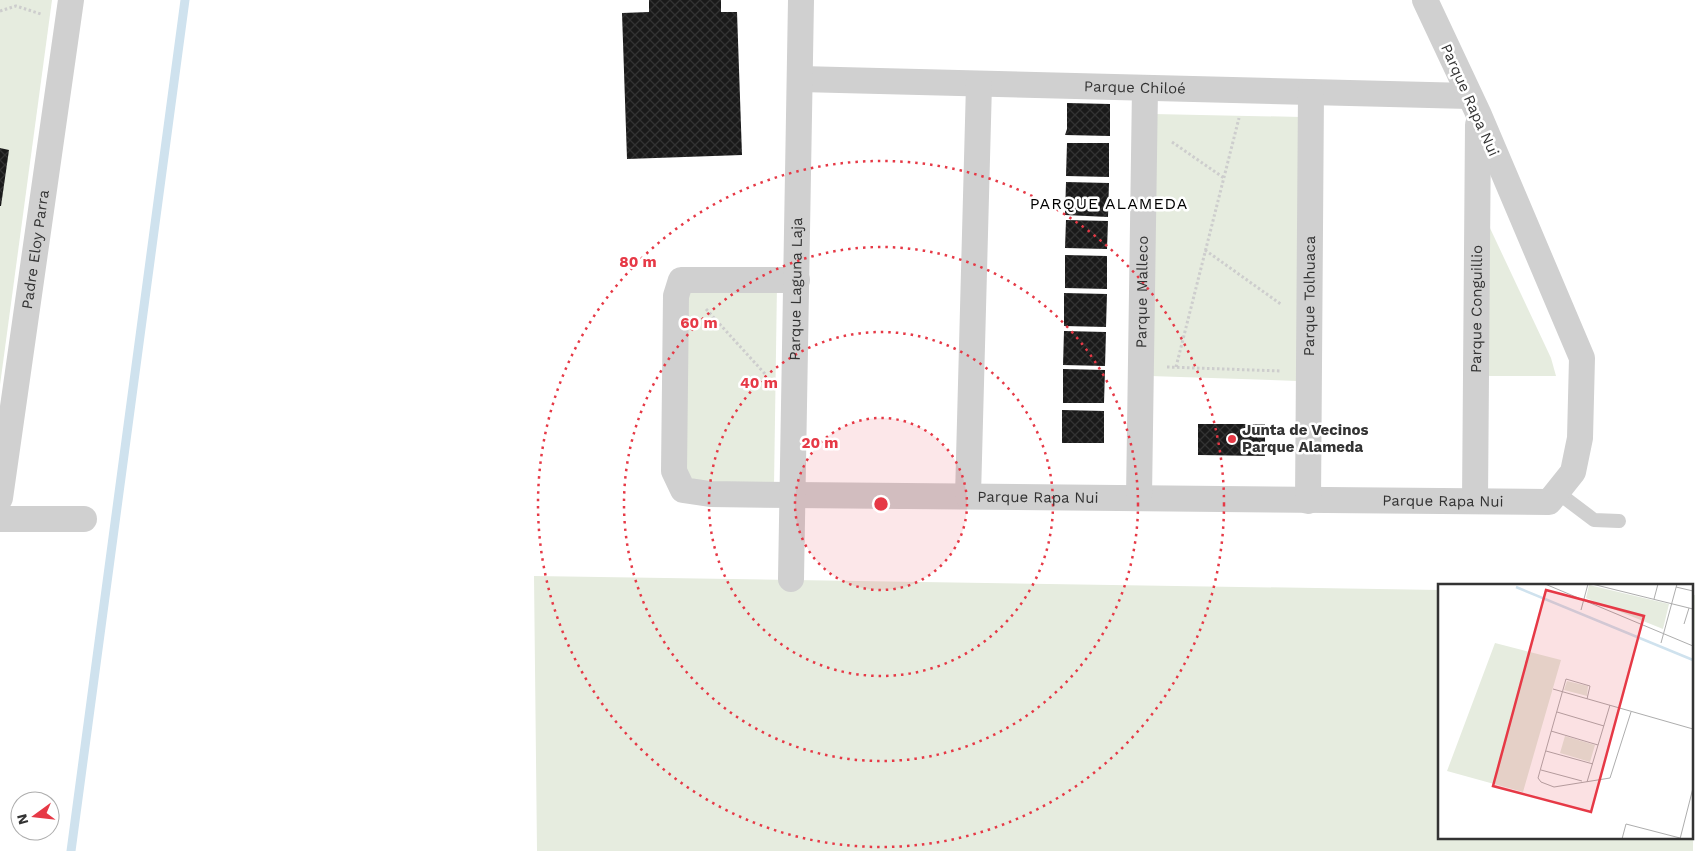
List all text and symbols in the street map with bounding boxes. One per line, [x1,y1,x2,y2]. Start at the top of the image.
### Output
street label: Parque Rapa Nui [1437,41,1503,159]
street label: Parque Chiloé [1084,77,1186,98]
street label: Padre Eloy Parra [18,188,53,310]
district label: PARQUE ALAMEDA [1030,194,1188,213]
street label: Parque Laguna Laja [786,217,806,361]
street label: Parque Tolhuaca [1300,235,1319,356]
street label: Parque Malleco [1132,236,1152,348]
street label: Parque Conguillio [1467,245,1486,373]
text: 80 m [619,253,657,271]
text: 60 m [680,314,718,332]
text: 40 m [740,374,778,392]
place label: Junta de Vecinos Parque Alameda [1242,421,1368,456]
marker: Junta de Vecinos Parque Alameda [1226,433,1238,445]
text: 20 m [801,434,839,452]
street label: Parque Rapa Nui [977,488,1099,507]
street label: Parque Rapa Nui [1382,491,1504,511]
centre of rings [872,495,890,513]
inset map [1438,584,1694,838]
north arrow [10,791,60,841]
text: N [13,812,32,826]

